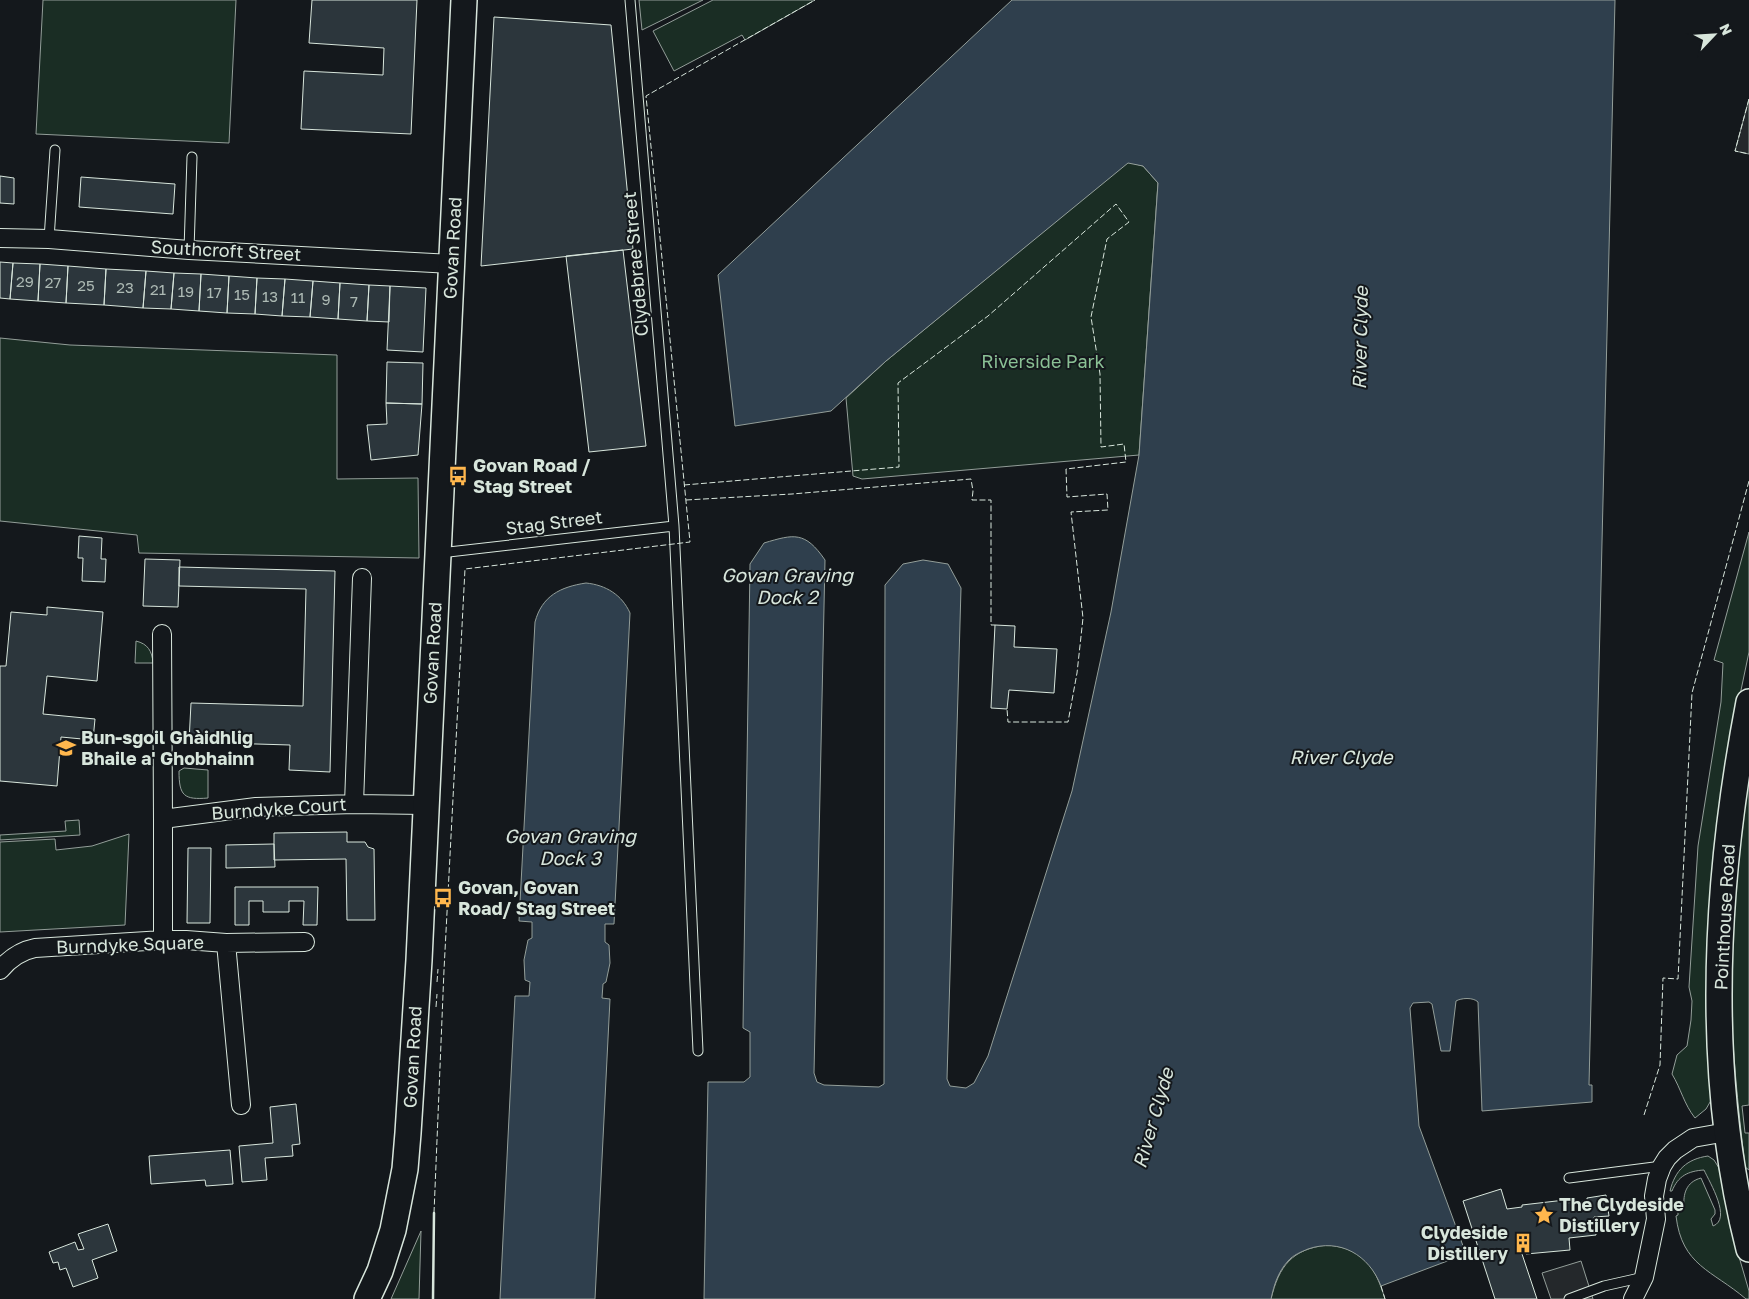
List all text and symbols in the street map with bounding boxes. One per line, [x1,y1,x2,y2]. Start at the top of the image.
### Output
north arrow [1689,10,1739,60]
text: N [1716,21,1736,38]
street label: Clydebrae Street [618,191,652,337]
street label: Govan Road [438,196,466,300]
street label: Southcroft Street [150,235,302,265]
house number: 29 [16,272,34,290]
house number: 27 [45,273,61,291]
house number: 25 [77,276,95,294]
house number: 23 [116,278,134,296]
house number: 21 [150,280,166,298]
house number: 19 [178,282,194,300]
house number: 17 [206,283,222,301]
water label: River Clyde [1347,284,1372,390]
house number: 15 [234,285,250,303]
house number: 13 [262,287,278,305]
house number: 11 [291,288,305,306]
house number: 9 [321,290,331,308]
house number: 7 [350,292,358,310]
park label: Riverside Park [981,350,1105,372]
place label: Govan Road / Stag Street [473,454,591,497]
bus stop icon: Govan Road / Stag Street [447,465,469,487]
street label: Stag Street [504,505,604,539]
water label: Govan Graving Dock 2 [721,563,854,608]
street label: Govan Road [418,601,446,705]
place label: Bun-sgoil Ghàidhlig Bhaile a' Ghobhainn [81,726,254,769]
school or university icon: Bun-sgoil Ghàidhlig Bhaile a' Ghobhainn [55,737,77,759]
water label: River Clyde [1289,745,1394,768]
street label: Burndyke Court [211,792,347,824]
water label: Govan Graving Dock 3 [504,824,637,869]
street label: Pointhouse Road [1709,843,1739,991]
place label: Govan, Govan Road/ Stag Street [458,876,615,919]
bus stop icon: Govan, Govan Road/ Stag Street [432,887,454,909]
street label: Burndyke Square [56,930,204,958]
street label: Govan Road [398,1005,426,1109]
water label: River Clyde [1127,1063,1178,1171]
place label: The Clydeside Distillery [1559,1193,1684,1236]
place icon: The Clydeside Distillery [1533,1204,1555,1226]
place label: Clydeside Distillery [1421,1221,1508,1264]
building icon: Clydeside Distillery [1512,1232,1534,1254]

